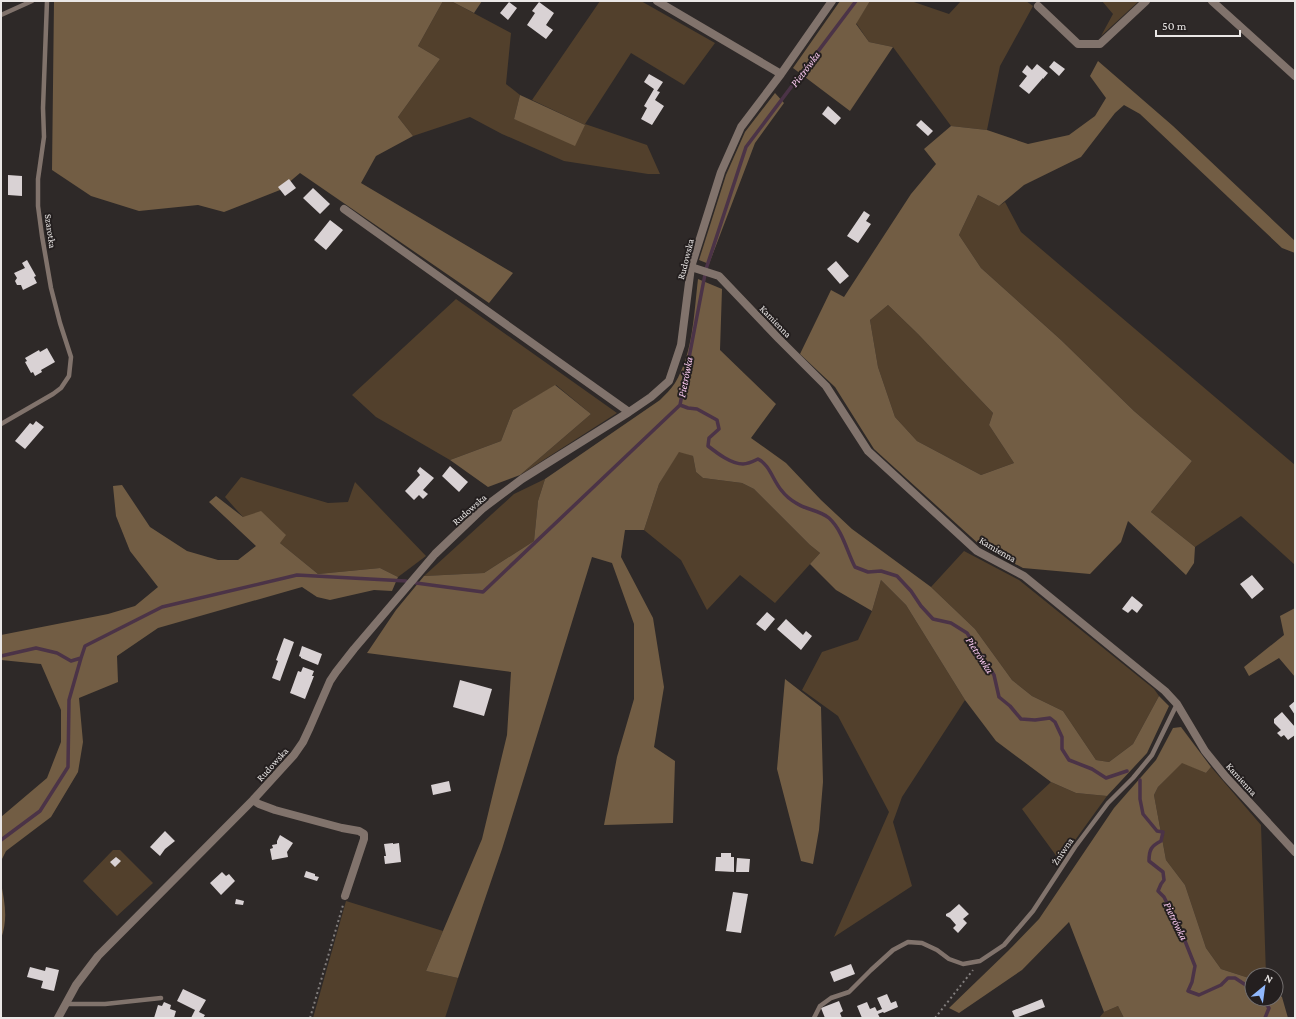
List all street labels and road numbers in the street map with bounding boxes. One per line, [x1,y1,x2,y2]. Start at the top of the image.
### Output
street label: Szarotka [43,213,58,249]
street label: Rudowska [675,237,696,281]
street label: Kamienna [758,303,794,340]
street label: Rudowska [450,491,489,527]
street label: Kamienna [977,534,1018,565]
street label: Rudowska [254,745,291,783]
street label: Kamienna [1224,761,1260,798]
street label: Żniwna [1049,835,1076,867]

